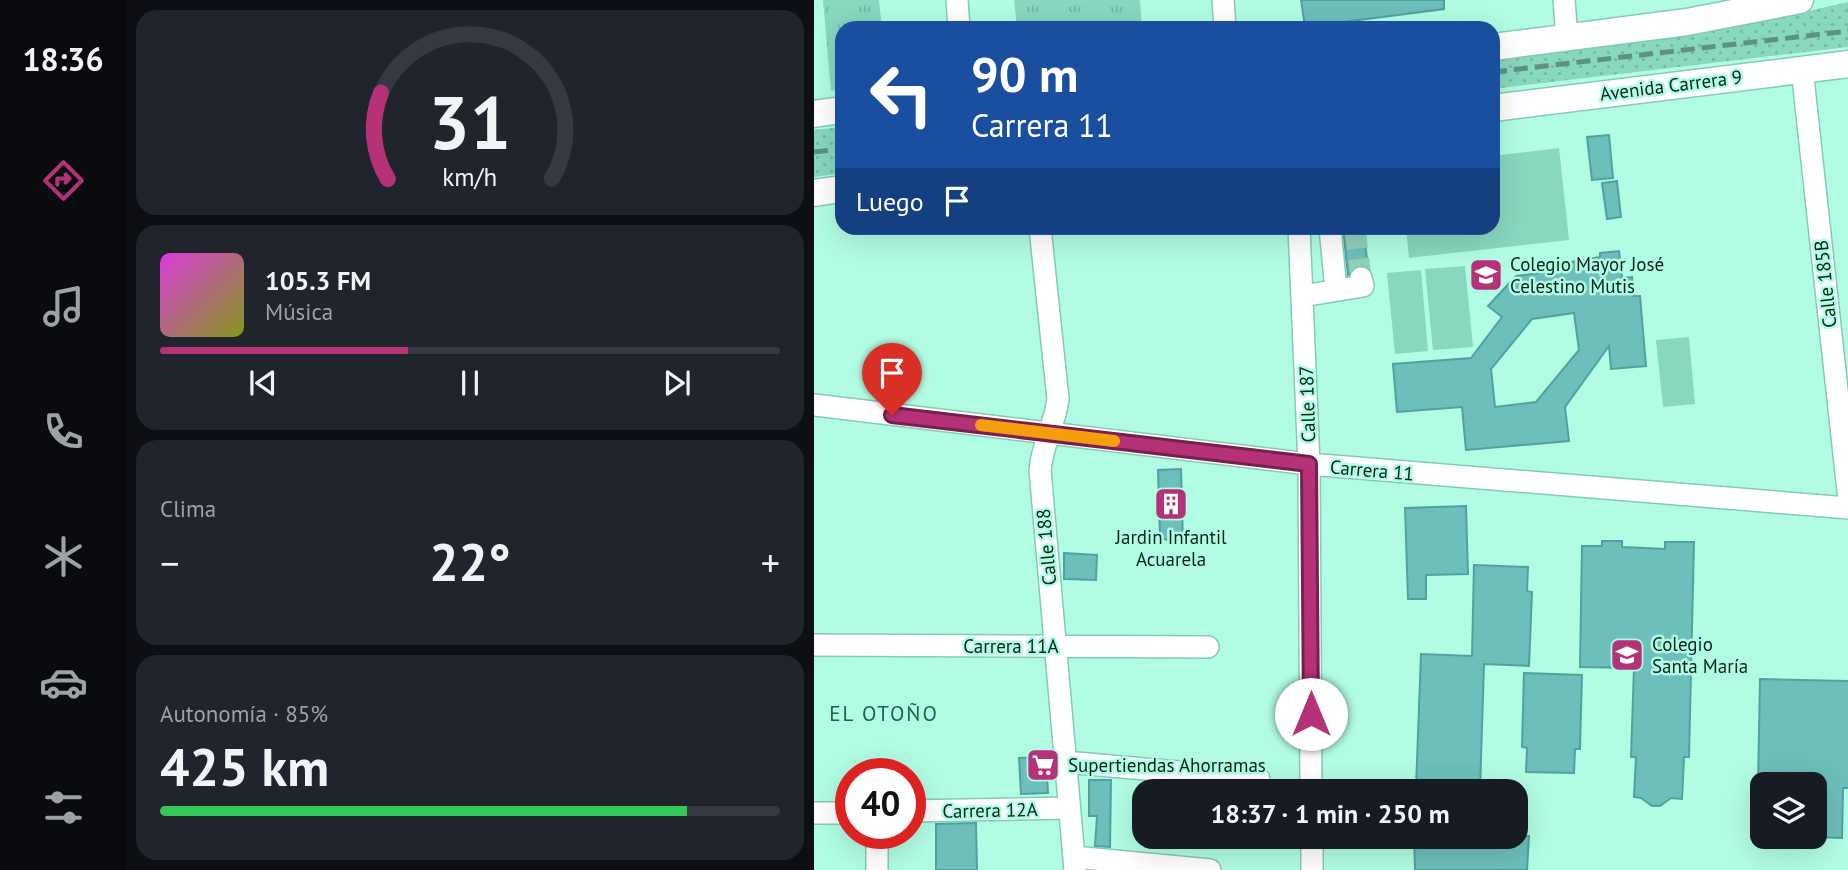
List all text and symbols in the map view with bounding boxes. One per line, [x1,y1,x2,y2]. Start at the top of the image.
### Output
text: 18:36 [22,38,104,80]
text: 90 m [971,42,1078,106]
icon: left [856,49,947,140]
street label: Avenida Carrera 9 [1599,64,1743,106]
text: 31 [429,75,511,169]
text: Carrera 11 [971,104,1113,146]
icon: directions [39,156,88,205]
text: km/h [443,160,497,192]
icon: arrive [938,182,976,220]
text: Luego [856,185,924,218]
street label: Calle 185B [1808,239,1842,329]
place label: Colegio Mayor José Celestino Mutis [1510,252,1664,298]
school or university icon: Colegio Mayor José Celestino Mutis [1467,256,1505,294]
text: 105.3 FM [265,264,371,297]
icon: music [39,282,88,331]
text: Música [265,297,333,326]
pin [862,343,922,415]
icon: arrive [873,354,911,392]
icon: previous [244,364,282,402]
icon: pause [451,364,489,402]
icon: next [658,364,696,402]
street label: Calle 187 [1294,365,1320,443]
icon: phone [39,407,88,456]
street label: Carrera 11 [1329,454,1415,486]
building icon: Jardin Infantil Acuarela [1152,485,1190,523]
text: Clima [160,494,216,523]
street label: Calle 188 [1031,508,1061,586]
place label: Jardin Infantil Acuarela [1114,525,1227,571]
text: 22° [429,528,511,595]
icon: climate [39,532,88,581]
text: − [160,538,179,587]
text: + [761,538,780,587]
place label: Colegio Santa María [1652,632,1748,678]
street label: Carrera 11A [963,634,1059,658]
school or university icon: Colegio Santa María [1608,636,1646,674]
icon: car [39,658,88,707]
position arrow [1274,677,1348,751]
text: Autonomía · 85% [160,699,328,728]
district label: EL OTOÑO [829,700,939,727]
text: 425 km [160,733,329,800]
supermarket icon: Supertiendas Ahorramas [1024,746,1062,784]
place label: Supertiendas Ahorramas [1068,753,1266,777]
speed limit sign: 40 [835,758,926,849]
map controls [1750,772,1827,849]
button: layers [1750,772,1827,849]
icon: filters [39,783,88,832]
street label: Carrera 12A [942,797,1038,823]
text: 18:37 · 1 min · 250 m [1210,797,1450,830]

